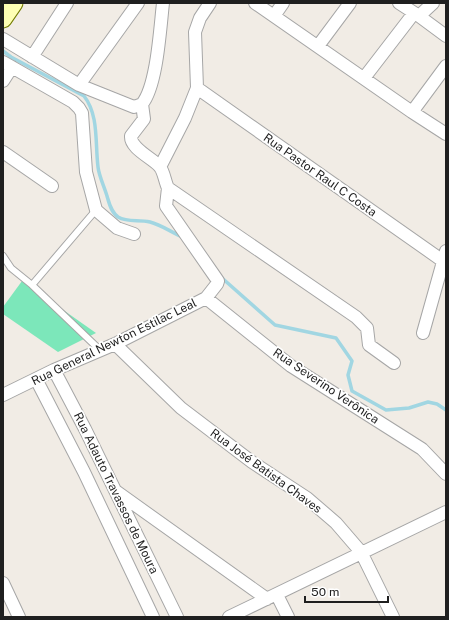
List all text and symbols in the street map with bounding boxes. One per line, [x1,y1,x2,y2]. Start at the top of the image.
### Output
street label: Rua Pastor Raul C Costa [261,131,379,219]
street label: Rua General Newton Estilac Leal [29,296,199,388]
street label: Rua Severino Verônica [270,345,382,427]
street label: Rua Adauto Travassos de Moura [71,410,161,576]
street label: Rua José Batista Chaves [208,426,324,516]
scale bar [305,578,388,604]
text: 50 m [311,585,339,599]

